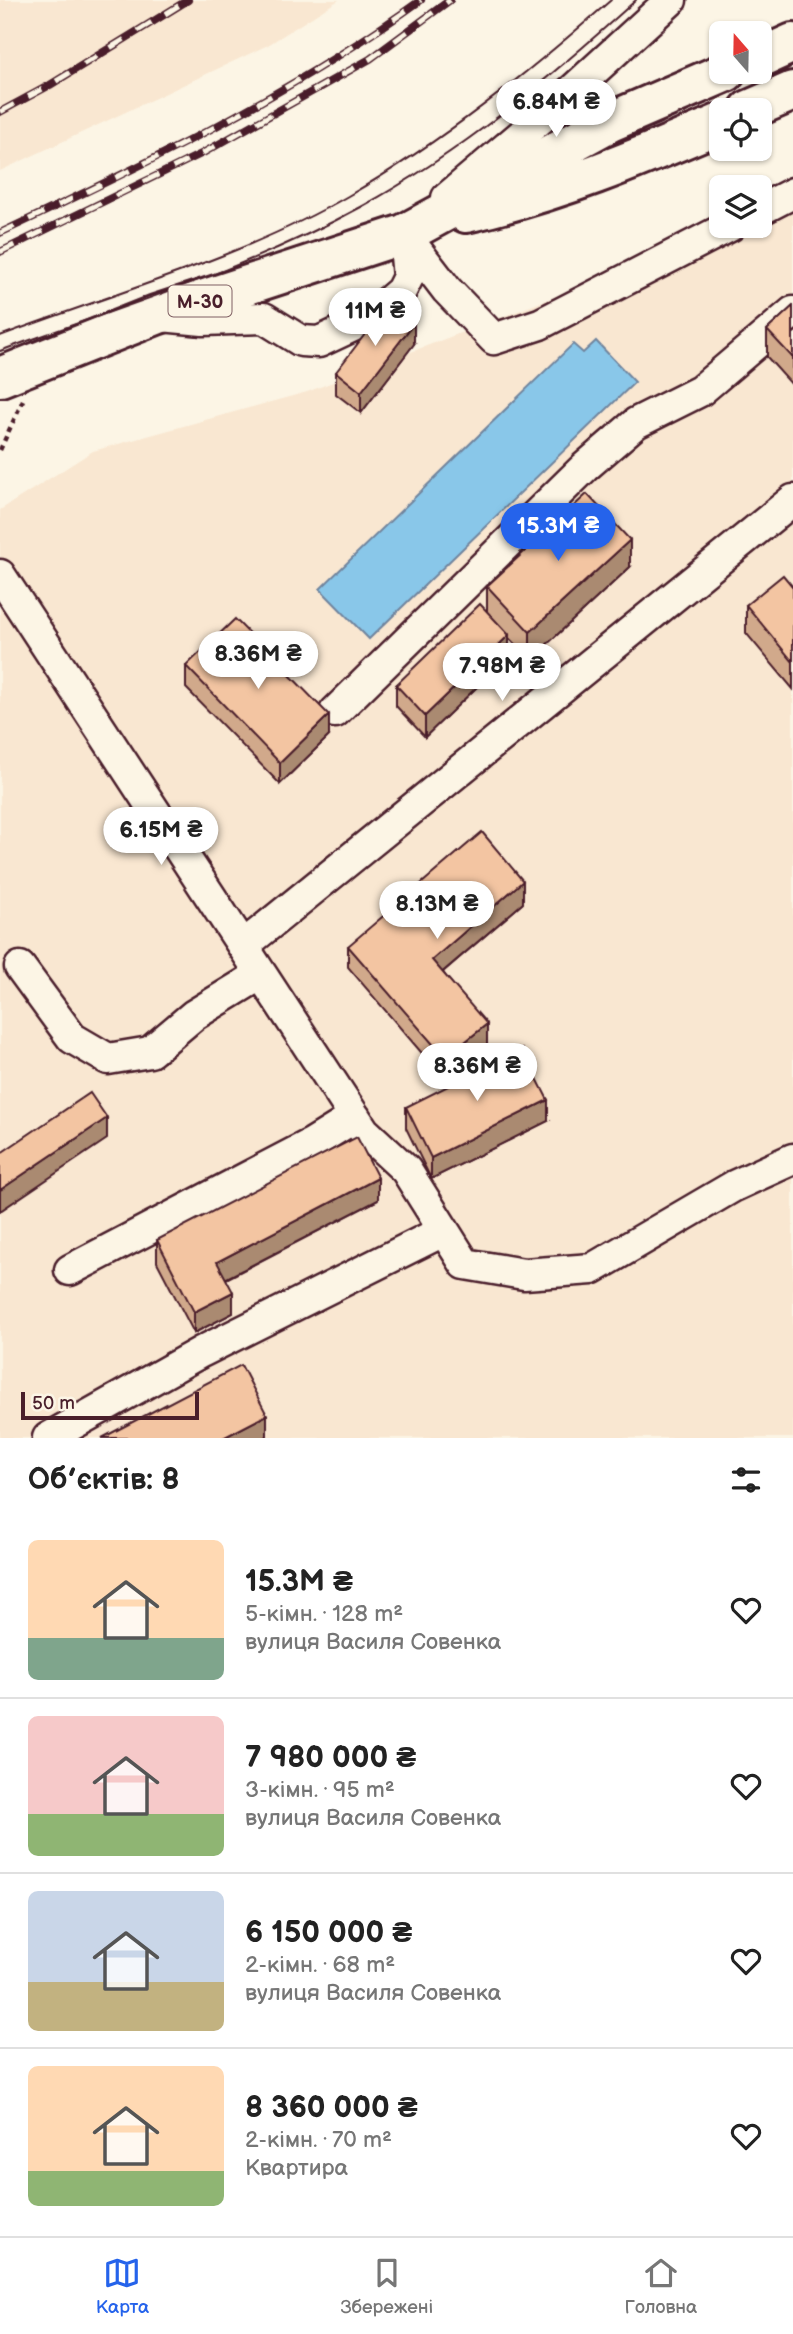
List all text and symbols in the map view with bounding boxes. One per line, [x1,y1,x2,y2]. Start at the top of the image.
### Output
north arrow [709,21,772,84]
map controls [709,21,772,238]
pin: 6.84M ₴ [491,80,621,139]
text: 6.84M ₴ [512,88,600,116]
button: locate [709,98,772,161]
button: layers [709,175,772,238]
road number: М-30 [168,286,232,316]
pin: 11M ₴ [326,288,424,348]
text: 11M ₴ [345,297,405,325]
pin: 15.3M ₴ [493,504,623,563]
text: 15.3M ₴ [517,512,599,540]
pin: 8.36M ₴ [193,632,323,691]
text: 8.36M ₴ [214,640,302,668]
pin: 7.98M ₴ [437,644,567,703]
text: 7.98M ₴ [459,652,545,680]
pin: 6.15M ₴ [96,808,226,867]
text: 6.15M ₴ [119,816,203,844]
pin: 8.13M ₴ [372,881,502,941]
text: 8.13M ₴ [395,890,479,918]
pin: 8.36M ₴ [412,1044,542,1103]
text: 8.36M ₴ [433,1052,521,1080]
scale bar [21,1389,200,1421]
text: 50 m [32,1392,75,1415]
icon: filters [727,1461,765,1499]
text: Об’єктів: 8 [28,1462,180,1498]
text: 15.3M ₴ [245,1564,353,1600]
icon: home [84,1568,168,1652]
icon: heart [727,1591,765,1629]
text: 5-кімн. · 128 m² [245,1600,403,1628]
text: вулиця Василя Совенка [245,1628,501,1656]
text: 7 980 000 ₴ [245,1740,416,1776]
icon: home [84,1744,168,1828]
icon: heart [727,1767,765,1805]
text: 3-кімн. · 95 m² [245,1776,395,1804]
text: вулиця Василя Совенка [245,1804,501,1832]
text: 6 150 000 ₴ [245,1915,412,1951]
icon: home [84,1919,168,2003]
icon: heart [727,1942,765,1980]
text: 2-кімн. · 68 m² [245,1951,395,1979]
text: вулиця Василя Совенка [245,1979,501,2007]
text: 8 360 000 ₴ [245,2090,418,2126]
icon: home [84,2094,168,2178]
icon: heart [727,2117,765,2155]
text: 2-кімн. · 70 m² [245,2126,392,2154]
text: Квартира [245,2154,348,2182]
tab: Карта [96,2254,149,2319]
tab: Збережені [340,2254,433,2319]
tab: Головна [624,2254,697,2319]

